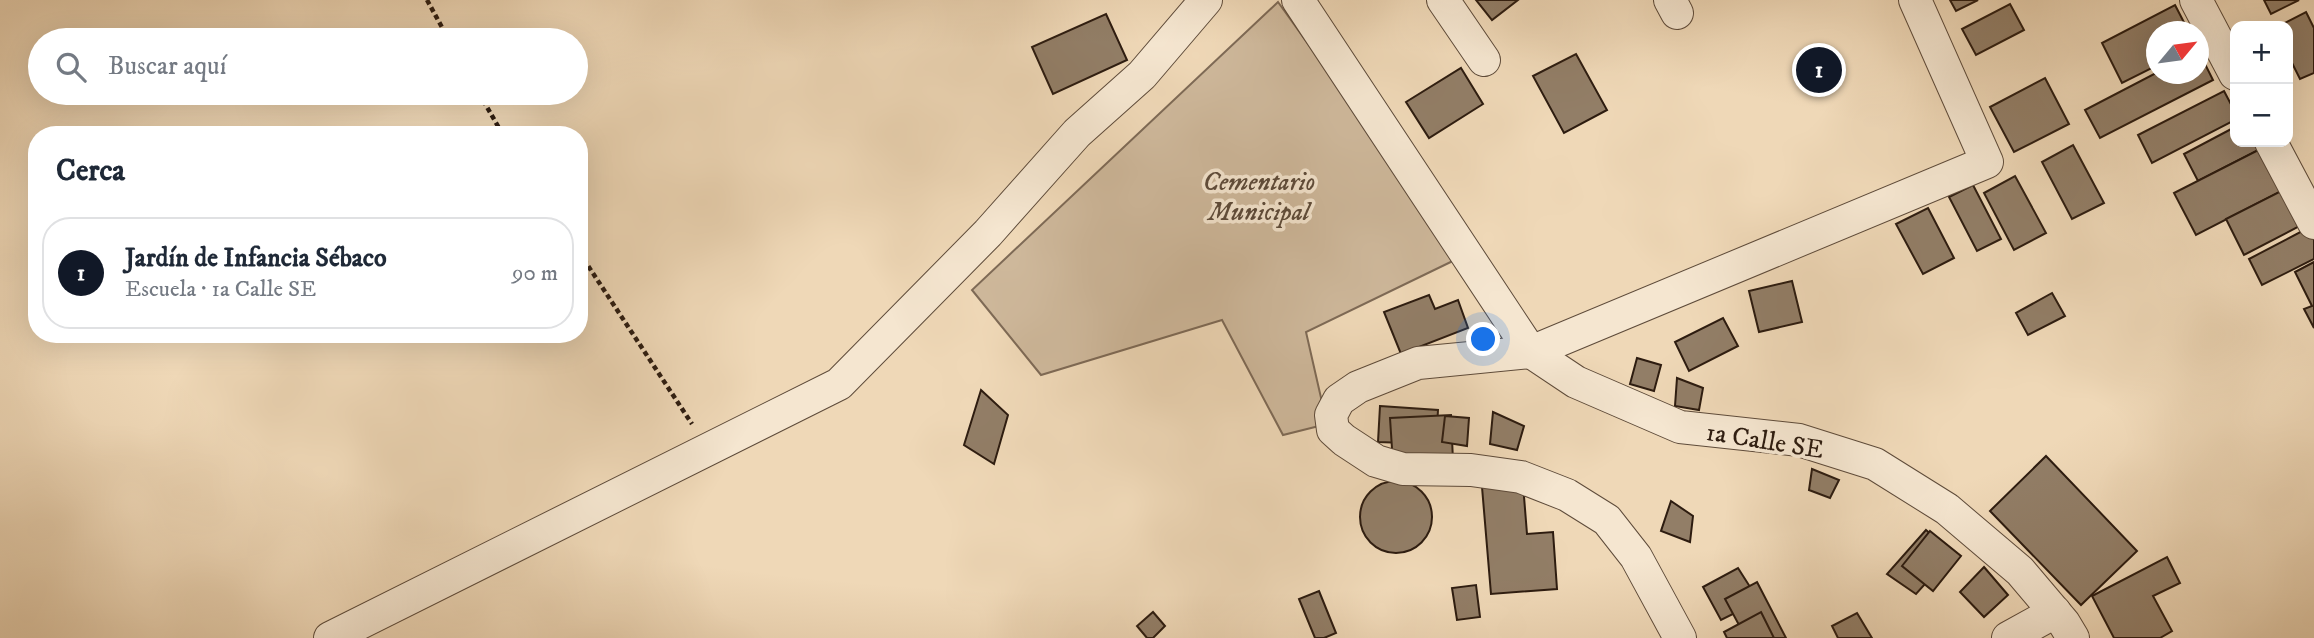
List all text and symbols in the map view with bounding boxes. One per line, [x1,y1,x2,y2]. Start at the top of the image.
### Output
north arrow [2146,21,2209,84]
map controls [2230,21,2293,147]
button: + [2230,21,2293,84]
search box [28,28,588,105]
pin: 1 [1796,44,1842,96]
icon: search [52,48,90,86]
text: Buscar aquí [108,50,226,83]
button: − [2230,84,2293,147]
text: Cerca [56,153,125,190]
park label: Cementario Municipal [1203,166,1315,229]
text: Jardín de Infancia Sébaco [125,242,387,275]
text: 1 [77,259,85,288]
text: 90 m [512,259,558,288]
text: Escuela · 1a Calle SE [125,275,316,304]
your location [1466,322,1500,356]
street label: 1a Calle SE [1704,416,1826,467]

